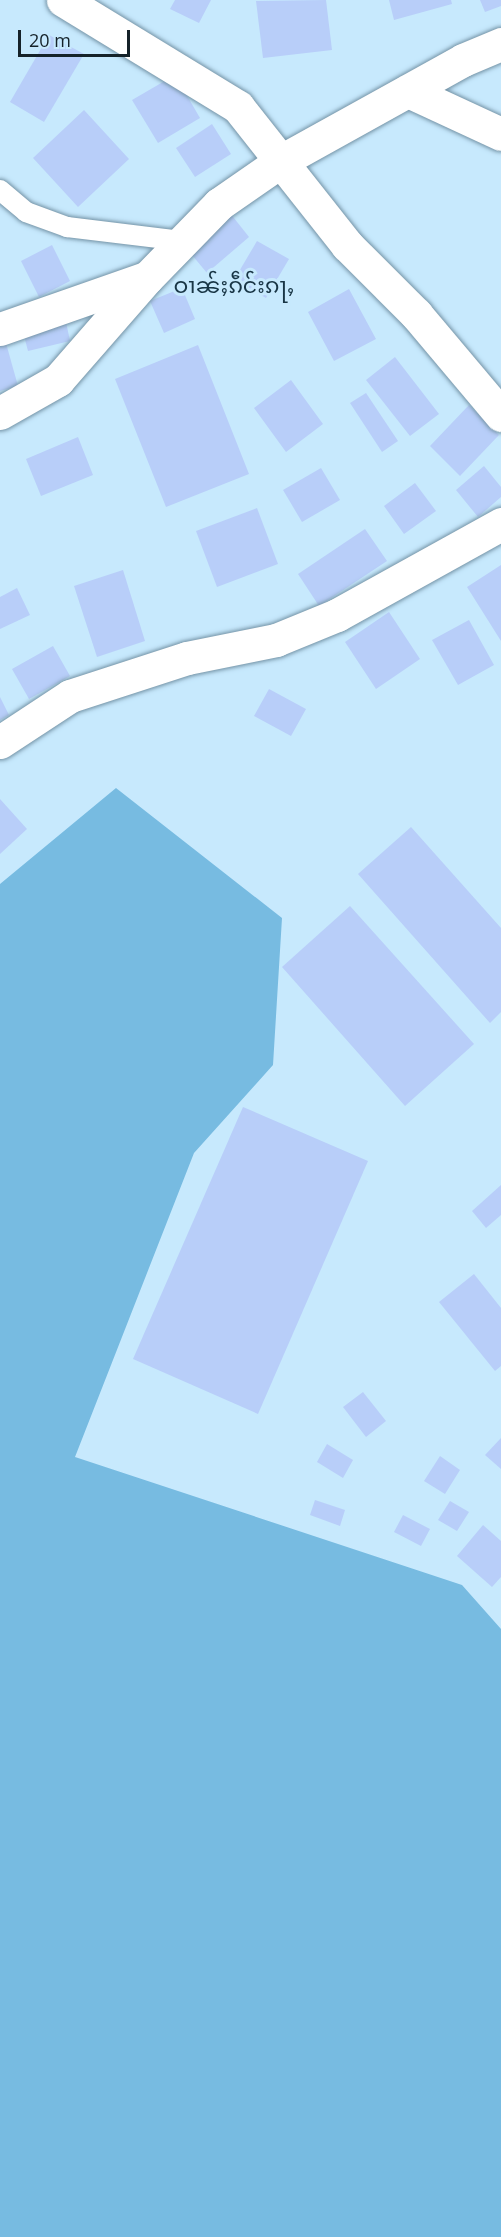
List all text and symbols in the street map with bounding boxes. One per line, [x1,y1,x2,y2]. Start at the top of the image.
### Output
scale bar [21,18,134,56]
text: 20 m [29,28,71,52]
district label: ဝၢၼ်ႈၵဵင်းၵႃႇ [174,272,294,298]

